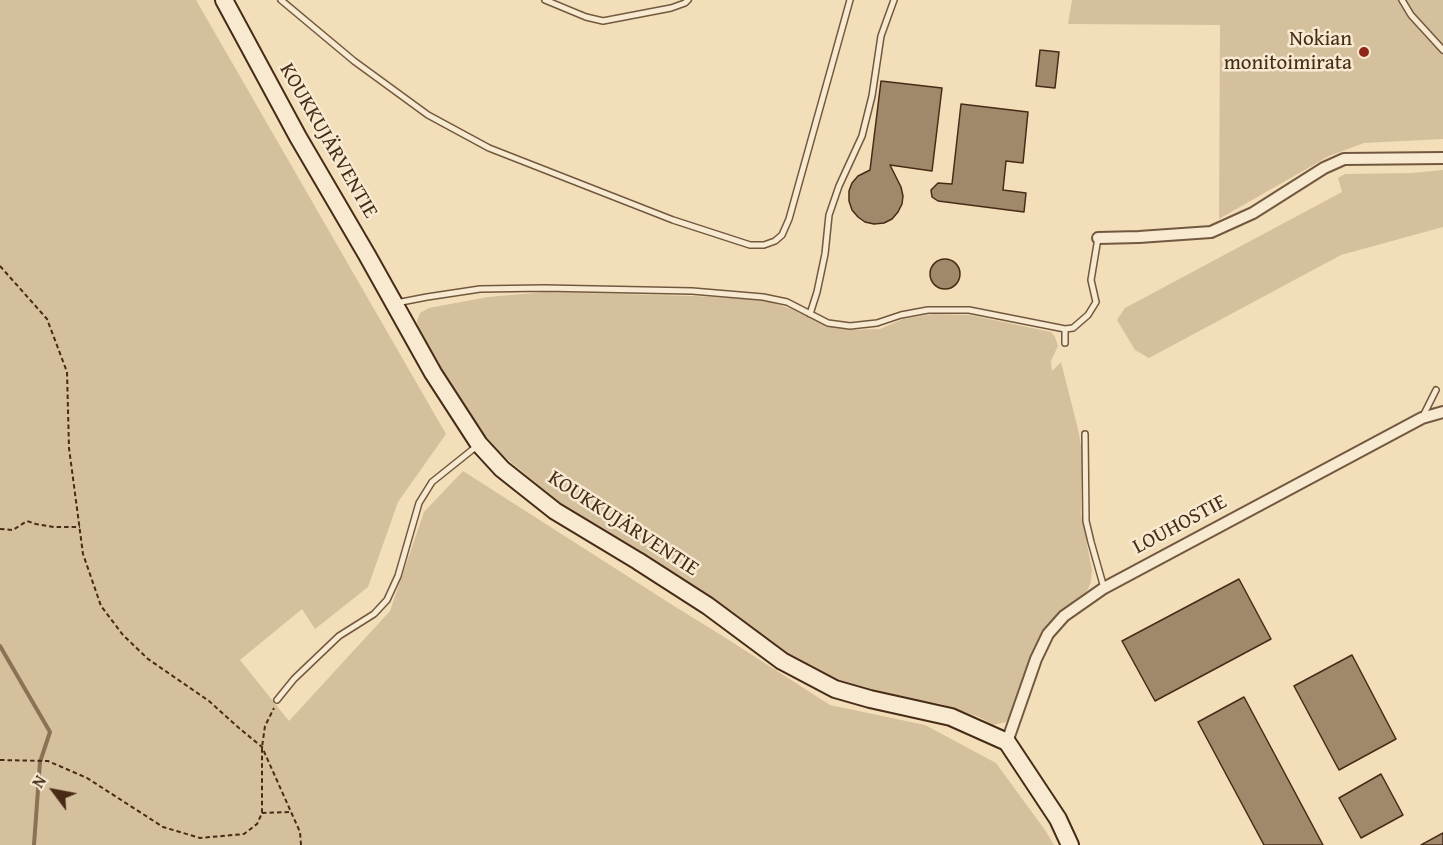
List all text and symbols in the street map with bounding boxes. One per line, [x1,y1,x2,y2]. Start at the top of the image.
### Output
place label: Nokian monitoimirata [1224,27,1352,77]
marker: Nokian monitoimirata [1357,45,1371,59]
street label: KOUKKUJÄRVENTIE [273,59,383,223]
street label: KOUKKUJÄRVENTIE [543,466,703,582]
street label: LOUHOSTIE [1129,490,1231,560]
north arrow [24,761,84,821]
text: N [26,771,52,792]

